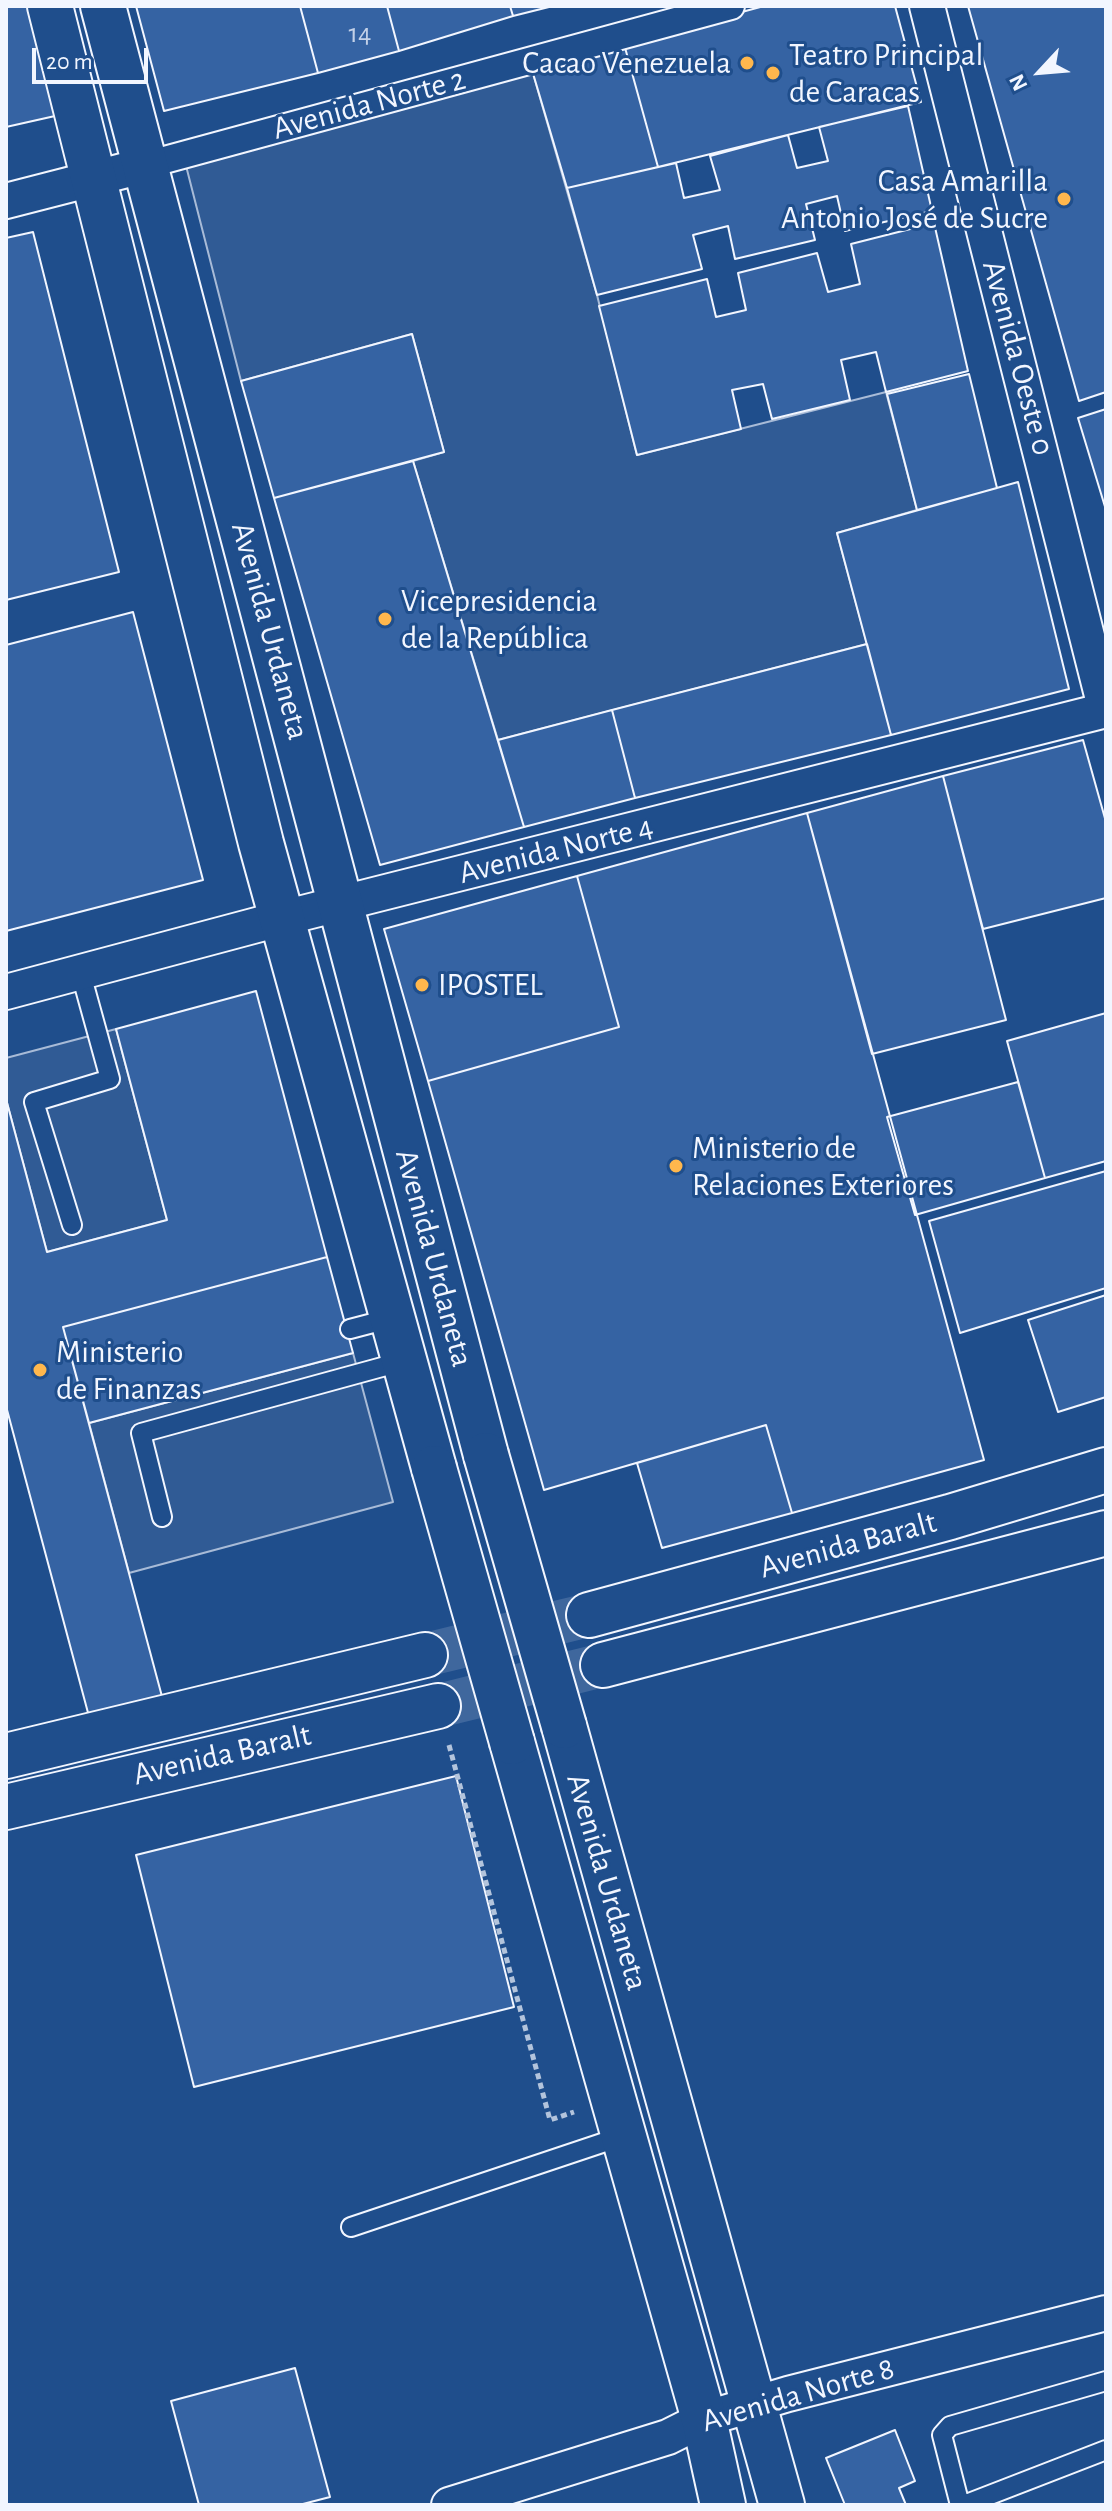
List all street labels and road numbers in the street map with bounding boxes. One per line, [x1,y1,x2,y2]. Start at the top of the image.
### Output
street label: Avenida Norte 2 [268,60,470,148]
street label: Avenida Oeste 0 [974,256,1062,460]
street label: Avenida Urdaneta [223,518,317,744]
street label: Avenida Norte 4 [455,807,657,893]
street label: Avenida Urdaneta [387,1145,481,1371]
street label: Avenida Baralt [756,1503,940,1587]
street label: Avenida Baralt [129,1716,315,1794]
street label: Avenida Urdaneta [558,1769,656,1995]
street label: Avenida Norte 8 [697,2349,899,2441]

